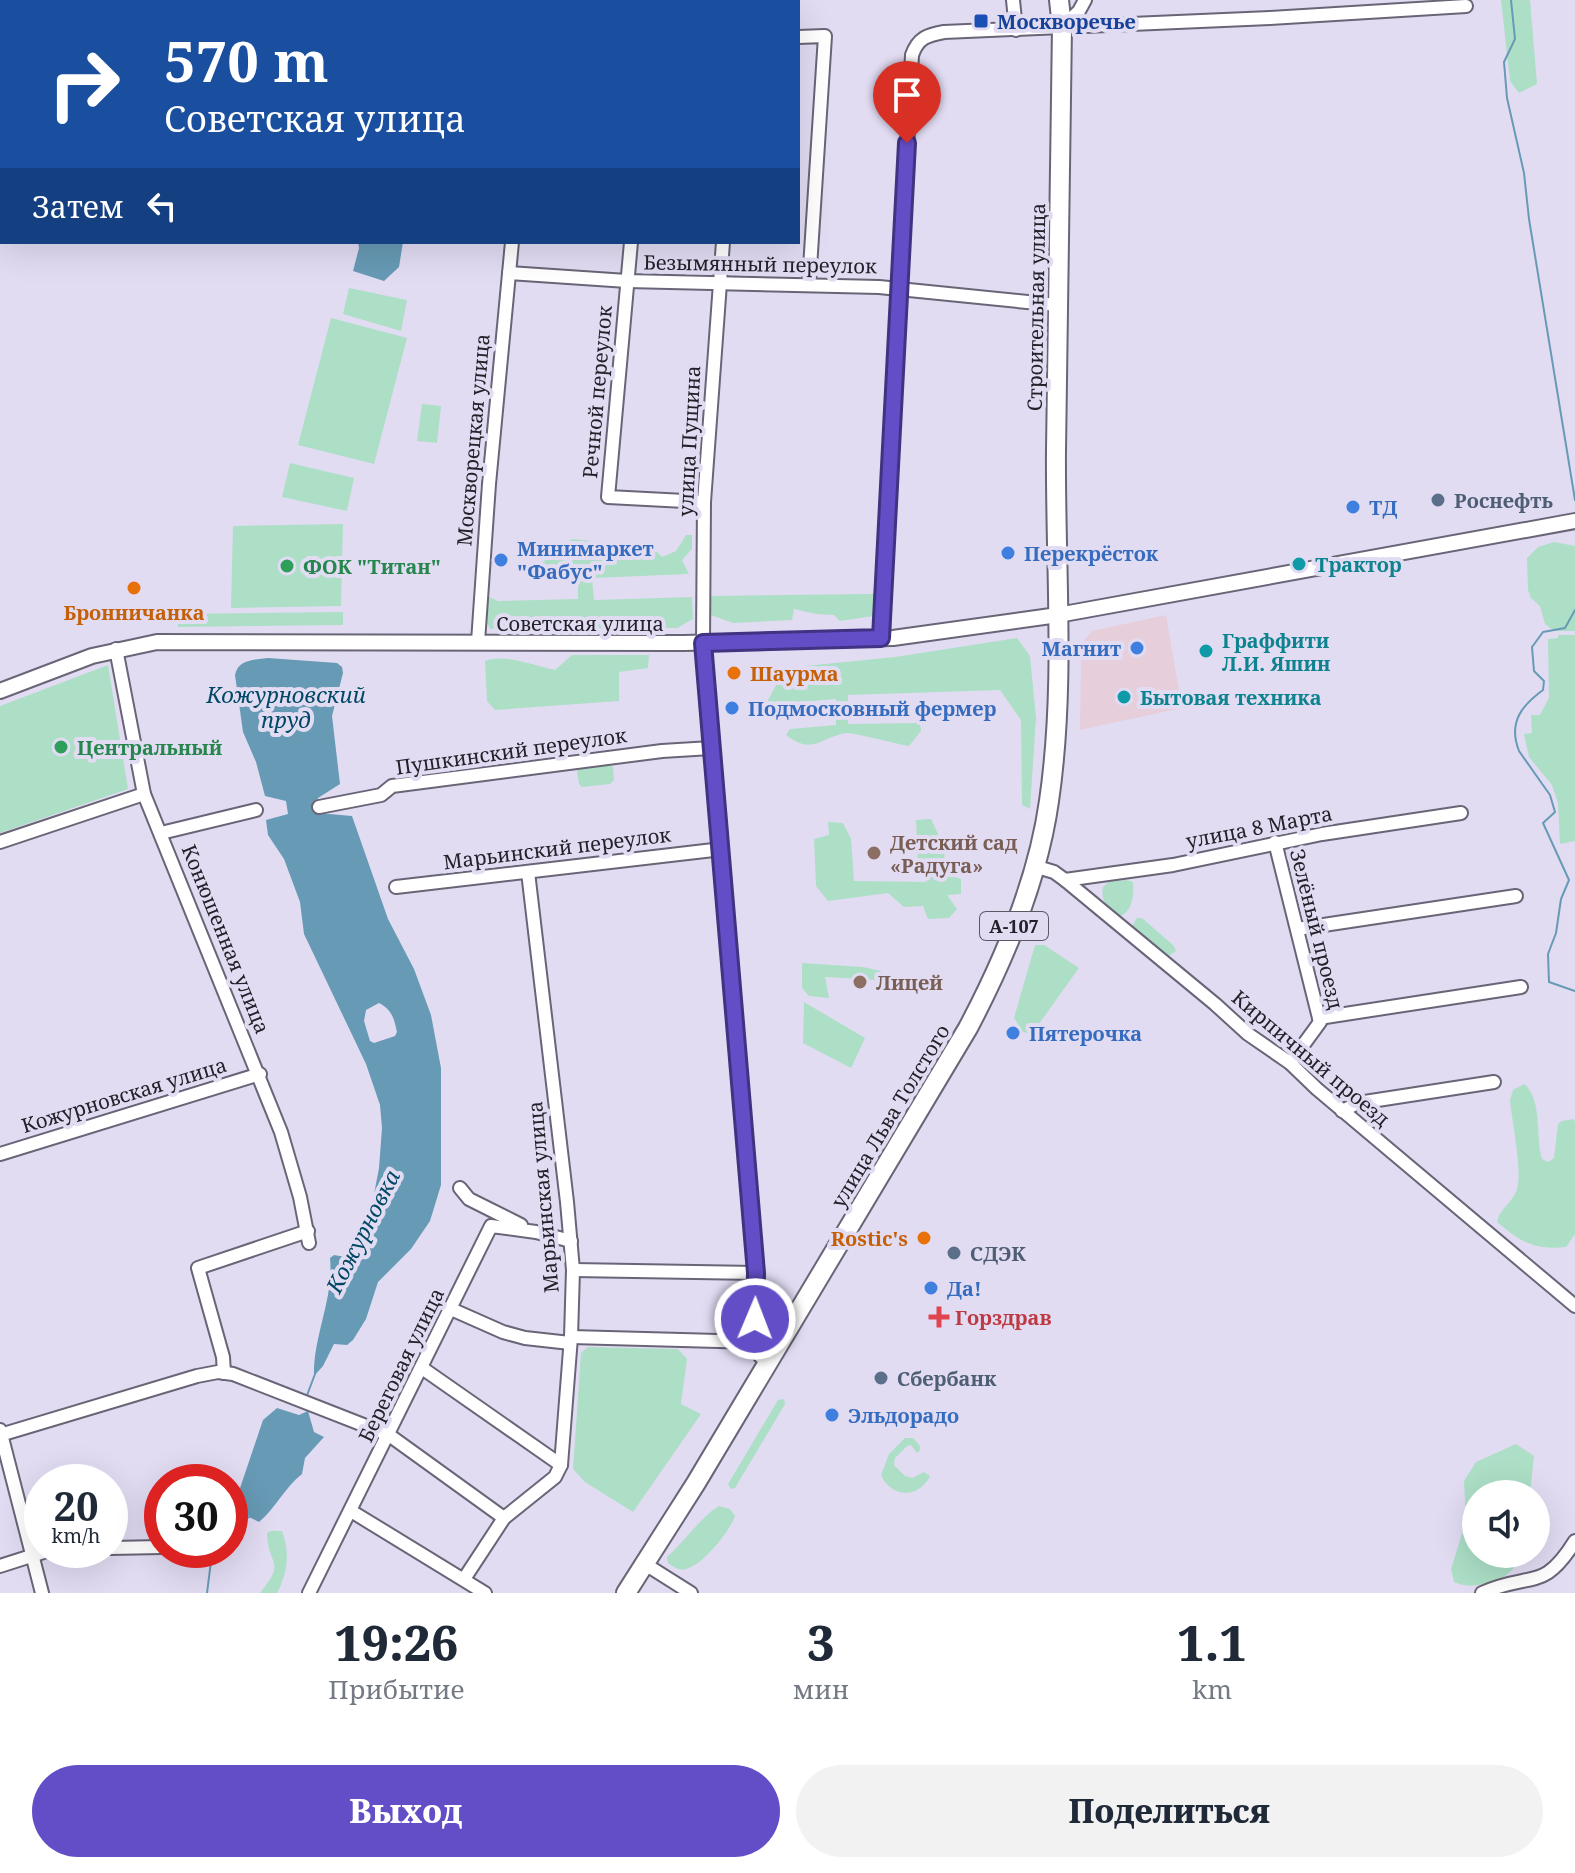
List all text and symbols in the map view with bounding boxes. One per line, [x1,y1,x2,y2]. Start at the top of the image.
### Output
place label: Москворечье [997,8,1136,35]
marker: Москворечье [972,12,990,30]
text: 570 m [164,22,329,98]
icon: right [32,32,136,136]
pin [873,61,941,143]
icon: arrive [885,73,929,117]
text: Советская улица [164,94,466,143]
icon: left [140,184,184,228]
text: Затем [32,186,124,227]
street label: Строительная улица [1021,203,1051,411]
street label: Безымянный переулок [643,248,877,280]
street label: Речной переулок [576,304,618,480]
street label: Москворецкая улица [450,333,496,547]
street label: улица Пущина [672,365,706,517]
place label: Роснефть [1454,487,1553,514]
marker: Роснефть [1429,491,1447,509]
place label: ТД [1369,494,1397,521]
marker: ТД [1344,498,1362,516]
place label: Минимаркет "Фабус" [517,535,654,585]
place label: Перекрёсток [1024,540,1159,567]
marker: Перекрёсток [999,544,1017,562]
marker: Минимаркет "Фабус" [492,551,510,569]
place label: Трактор [1315,551,1402,578]
place label: ФОК "Титан" [303,553,441,580]
marker: Трактор [1290,555,1308,573]
marker: ФОК "Титан" [278,557,296,575]
marker: Бронничанка [125,579,143,597]
place label: Бронничанка [63,599,205,626]
street label: Советская улица [496,610,664,637]
place label: Граффити Л.И. Яшин [1222,627,1331,677]
place label: Магнит [1042,635,1121,662]
marker: Магнит [1128,639,1146,657]
marker: Граффити Л.И. Яшин [1197,642,1215,660]
place label: Шаурма [750,660,839,687]
marker: Шаурма [725,664,743,682]
water label: Кожурновский пруд [205,679,366,734]
place label: Бытовая техника [1140,684,1322,711]
marker: Бытовая техника [1115,688,1133,706]
place label: Подмосковный фермер [748,695,996,722]
marker: Подмосковный фермер [723,699,741,717]
street label: Пушкинский переулок [394,721,628,781]
place label: Центральный [77,734,223,761]
marker: Центральный [52,738,70,756]
street label: улица 8 Марта [1184,800,1334,854]
street label: Марьинский переулок [442,821,673,875]
place label: Детский сад «Радуга» [890,829,1018,879]
street label: Конюшенная улица [176,840,276,1038]
marker: Детский сад «Радуга» [865,844,883,862]
street label: Зелёный проезд [1284,846,1350,1012]
road number: А-107 [980,912,1048,940]
place label: Лицей [876,969,943,996]
marker: Лицей [851,973,869,991]
street label: Кирпичный проезд [1226,984,1396,1132]
street label: улица Льва Толстого [825,1019,955,1213]
place label: Пятерочка [1029,1020,1142,1047]
marker: Пятерочка [1004,1024,1022,1042]
street label: Кожурновская улица [18,1051,230,1139]
street label: Марьинская улица [521,1100,565,1294]
water label: Кожурновка [318,1164,406,1299]
place label: Rostic's [831,1225,908,1252]
marker: Rostic's [915,1229,933,1247]
place label: СДЭК [970,1240,1026,1267]
marker: СДЭК [945,1244,963,1262]
place label: Да! [947,1275,982,1302]
position arrow [713,1277,797,1361]
marker: Да! [922,1279,940,1297]
street label: Береговая улица [352,1283,450,1447]
place label: Горздрав [955,1304,1051,1331]
marker: Горздрав [930,1308,948,1326]
place label: Сбербанк [897,1365,997,1392]
marker: Сбербанк [872,1369,890,1387]
place label: Эльдорадо [848,1402,959,1429]
marker: Эльдорадо [823,1406,841,1424]
speed limit sign: 30 [144,1464,248,1568]
text: 20 [53,1478,99,1533]
map controls [1462,1480,1550,1568]
button: sound [1462,1480,1550,1568]
text: km/h [51,1522,101,1549]
text: 19:26 [334,1610,458,1675]
text: 3 [807,1610,835,1675]
text: 1.1 [1177,1610,1247,1675]
text: Прибытие [328,1671,465,1707]
text: мин [793,1671,849,1707]
text: km [1192,1671,1232,1707]
button: Выход [32,1765,780,1857]
button: Поделиться [796,1765,1543,1857]

